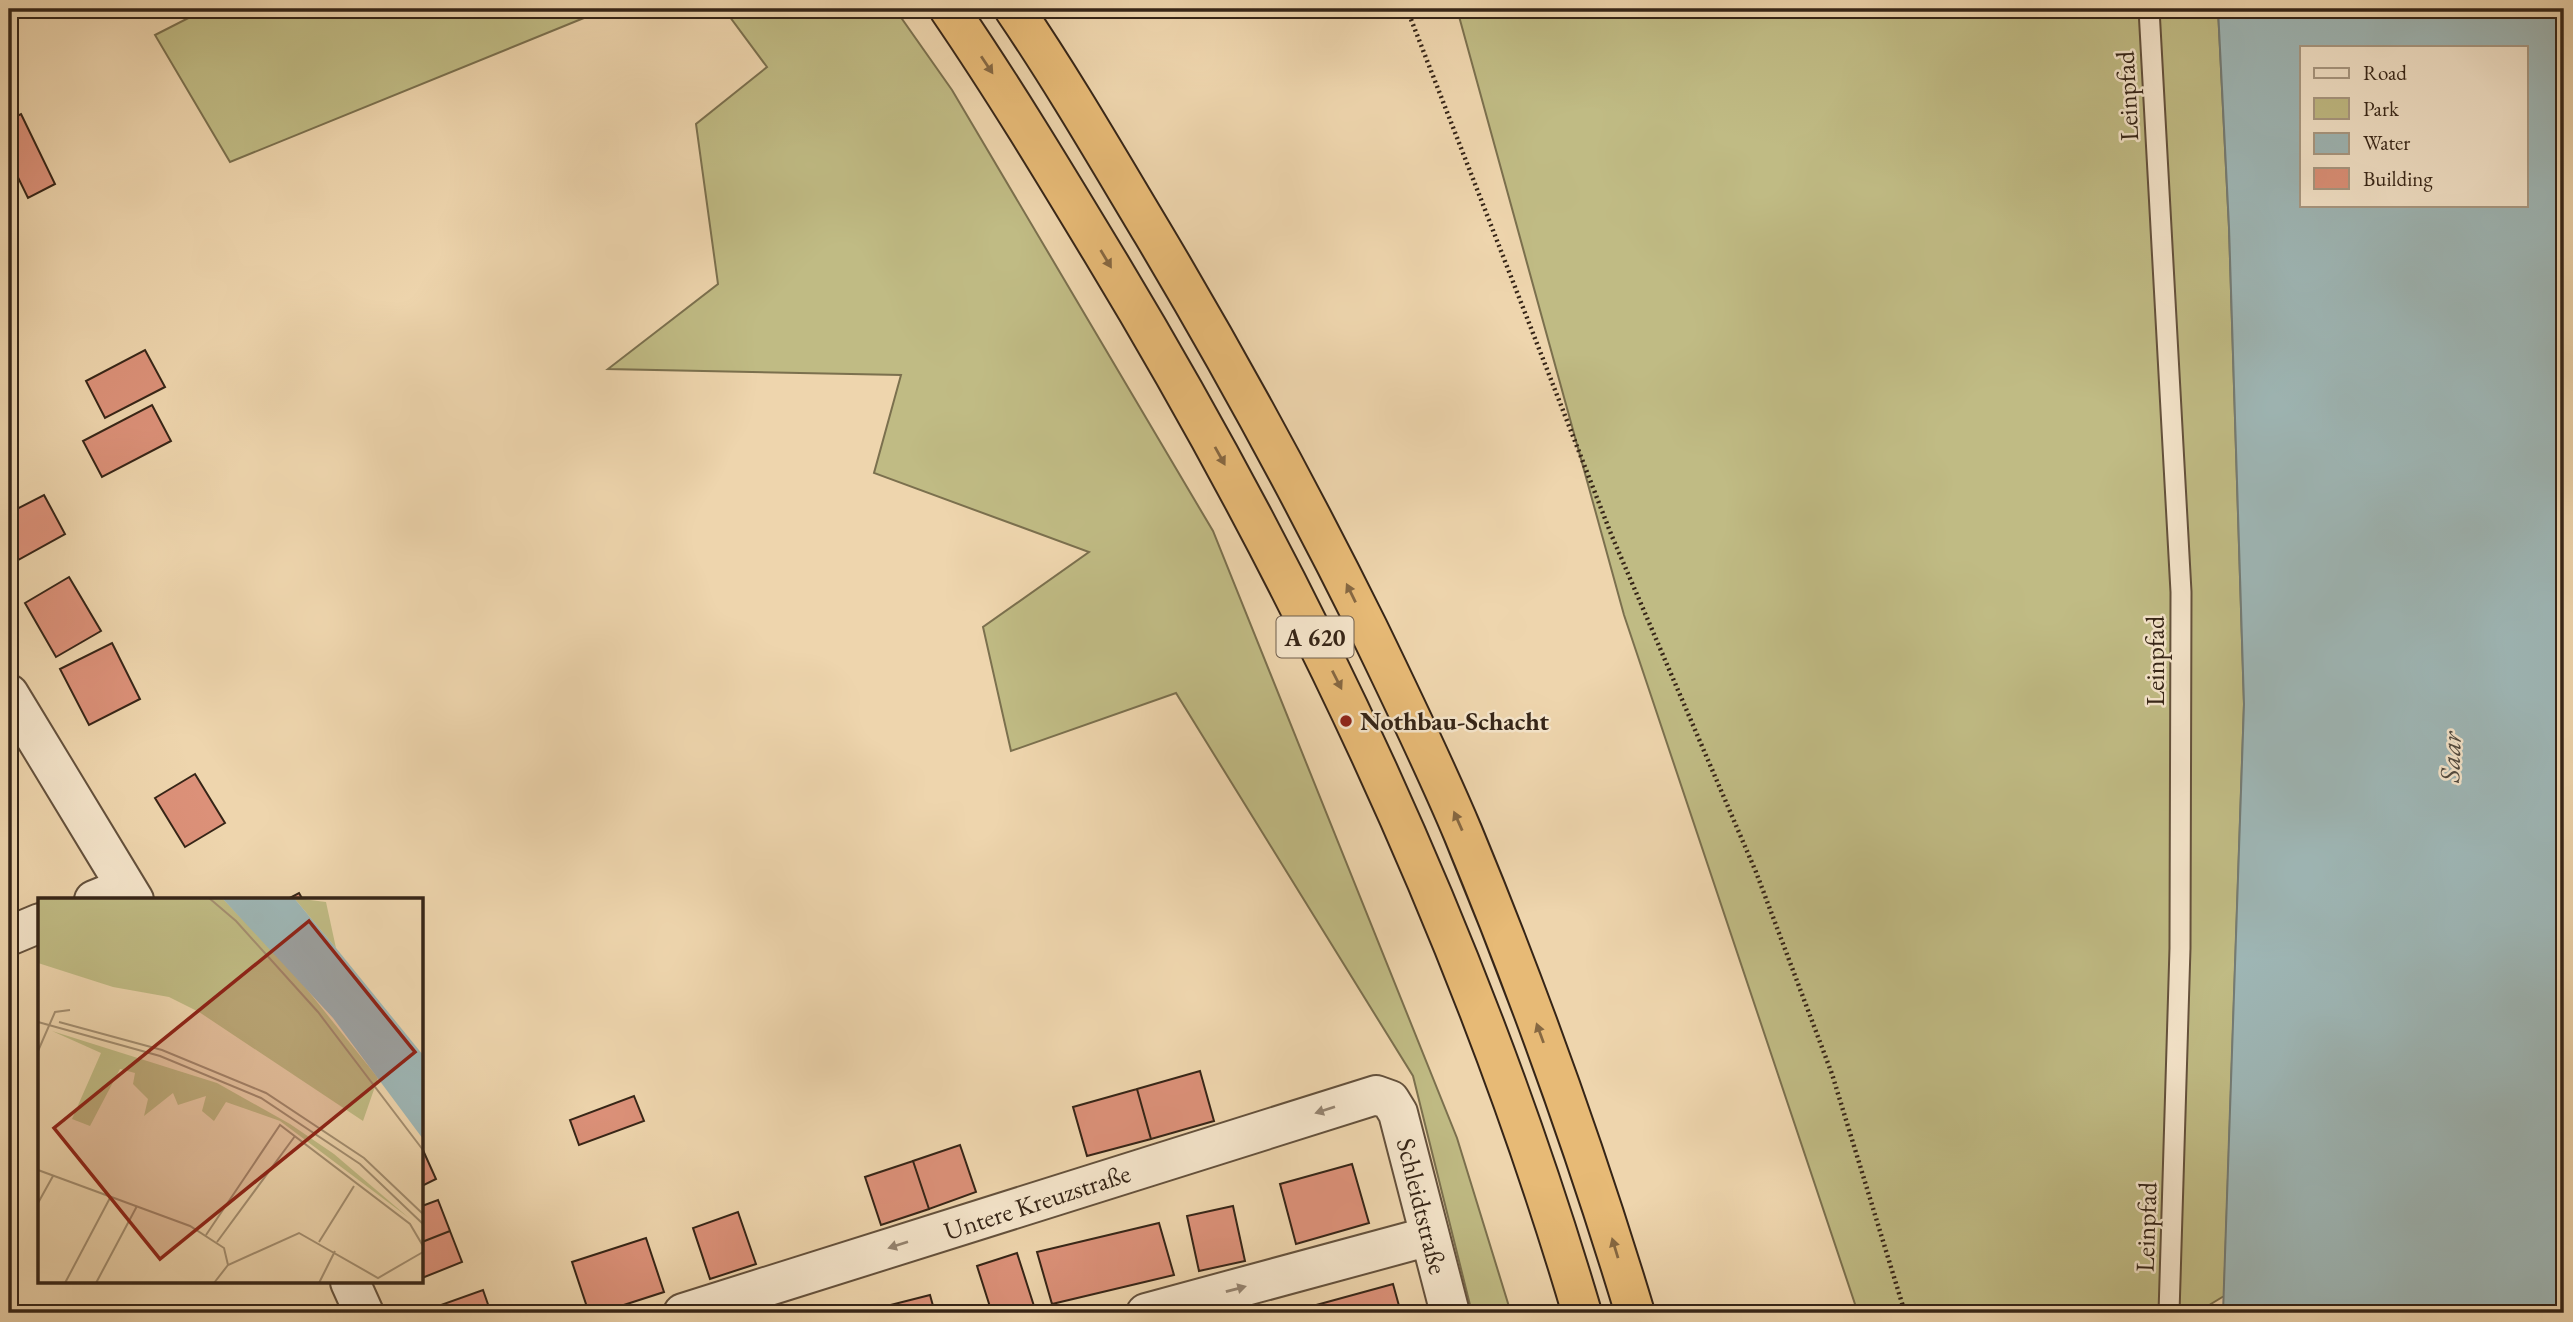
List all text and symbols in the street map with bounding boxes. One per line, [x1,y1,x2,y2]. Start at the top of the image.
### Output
legend [2300,46,2528,206]
street label: Leinpfad [2108,49,2146,142]
one-way arrow [981,55,994,75]
text: Road [2363,59,2407,86]
text: Park [2363,95,2400,122]
text: Water [2363,129,2410,156]
text: Building [2363,165,2433,192]
one-way arrow [1100,250,1113,269]
one-way arrow [1214,447,1226,466]
one-way arrow [1345,583,1356,603]
street label: Leinpfad [2138,615,2172,706]
road number: A 620 [1276,616,1354,658]
one-way arrow [1330,670,1342,690]
place label: Nothbau-Schacht [1360,704,1549,738]
marker: Nothbau-Schacht [1338,713,1354,729]
water label: Saar [2431,730,2469,784]
one-way arrow [1452,811,1464,831]
inset map [38,898,424,1284]
one-way arrow [1534,1023,1545,1044]
one-way arrow [1315,1106,1336,1116]
street label: Schleidtstraße [1389,1134,1455,1278]
street label: Untere Kreuzstraße [939,1156,1135,1248]
street label: Leinpfad [2127,1181,2165,1273]
one-way arrow [1610,1237,1620,1258]
one-way arrow [887,1241,908,1251]
one-way arrow [1225,1283,1247,1294]

